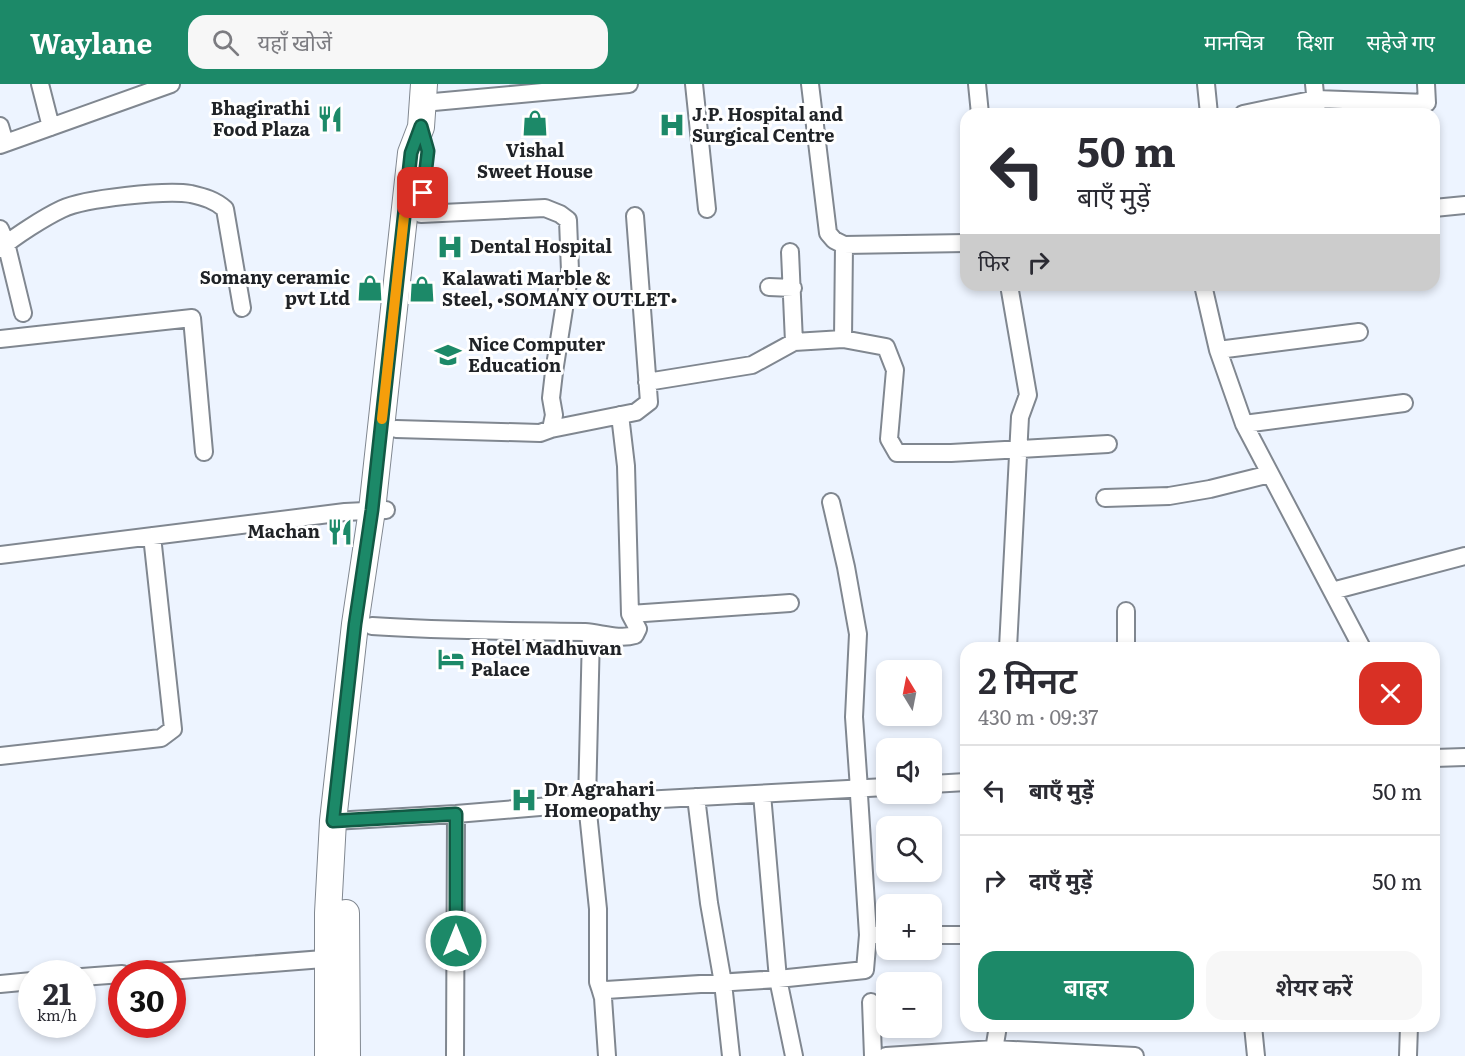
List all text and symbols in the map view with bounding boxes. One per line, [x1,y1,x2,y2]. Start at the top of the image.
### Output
search box [188,15,608,69]
text: Waylane [30,21,152,63]
text: यहाँ खोजें [257,25,332,58]
text: मानचित्र [1204,25,1264,56]
text: दिशा [1297,25,1333,56]
text: सहेजे गए [1366,25,1435,56]
icon: search [209,26,242,59]
place label: Bhagirathi Food Plaza [211,94,311,142]
place label: J.P. Hospital and Surgical Centre [692,100,843,148]
restaurant icon: Bhagirathi Food Plaza [315,104,345,134]
shop icon: Vishal Sweet House [520,108,550,138]
hospital icon: J.P. Hospital and Surgical Centre [657,110,687,140]
text: 50 m [1077,118,1176,180]
icon: left [978,132,1056,210]
place label: Vishal Sweet House [477,136,593,184]
pin [397,167,448,218]
text: बाएँ मुड़ें [1077,175,1150,215]
icon: arrive [406,176,439,209]
hospital icon: Dental Hospital [435,232,465,262]
place label: Dental Hospital [470,232,613,259]
text: फिर [978,245,1010,278]
icon: right [1022,246,1055,279]
place label: Somany ceramic pvt Ltd [200,263,350,311]
place label: Kalawati Marble & Steel, •SOMANY OUTLET• [442,264,678,312]
shop icon: Somany ceramic pvt Ltd [355,273,385,303]
shop icon: Kalawati Marble & Steel, •SOMANY OUTLET• [407,274,437,304]
place label: Nice Computer Education [468,330,605,378]
school or university icon: Nice Computer Education [433,340,463,370]
place label: Machan [247,517,320,544]
restaurant icon: Machan [325,517,355,547]
place label: Hotel Madhuvan Palace [471,634,623,682]
hotel icon: Hotel Madhuvan Palace [436,644,466,674]
text: 2 मिनट [978,652,1077,705]
north arrow [876,660,942,726]
map controls [876,660,942,1038]
button: close [1359,662,1422,725]
text: 430 m · 09:37 [978,701,1098,731]
button: sound [876,738,942,804]
text: बाएँ मुड़ें [1029,773,1094,806]
icon: left [978,774,1011,807]
text: 50 m [1372,774,1422,807]
place label: Dr Agrahari Homeopathy [544,775,661,823]
hospital icon: Dr Agrahari Homeopathy [509,785,539,815]
button: search [876,816,942,882]
text: दाएँ मुड़ें [1029,863,1092,896]
icon: right [978,864,1011,897]
text: 50 m [1372,864,1422,897]
button: + [876,894,942,960]
position arrow [424,909,488,973]
button: बाहर [978,951,1194,1020]
button: शेयर करें [1206,951,1422,1020]
speed limit sign: 30 [108,960,186,1038]
text: 21 [43,970,71,1014]
button: − [876,972,942,1038]
text: km/h [37,1003,77,1026]

